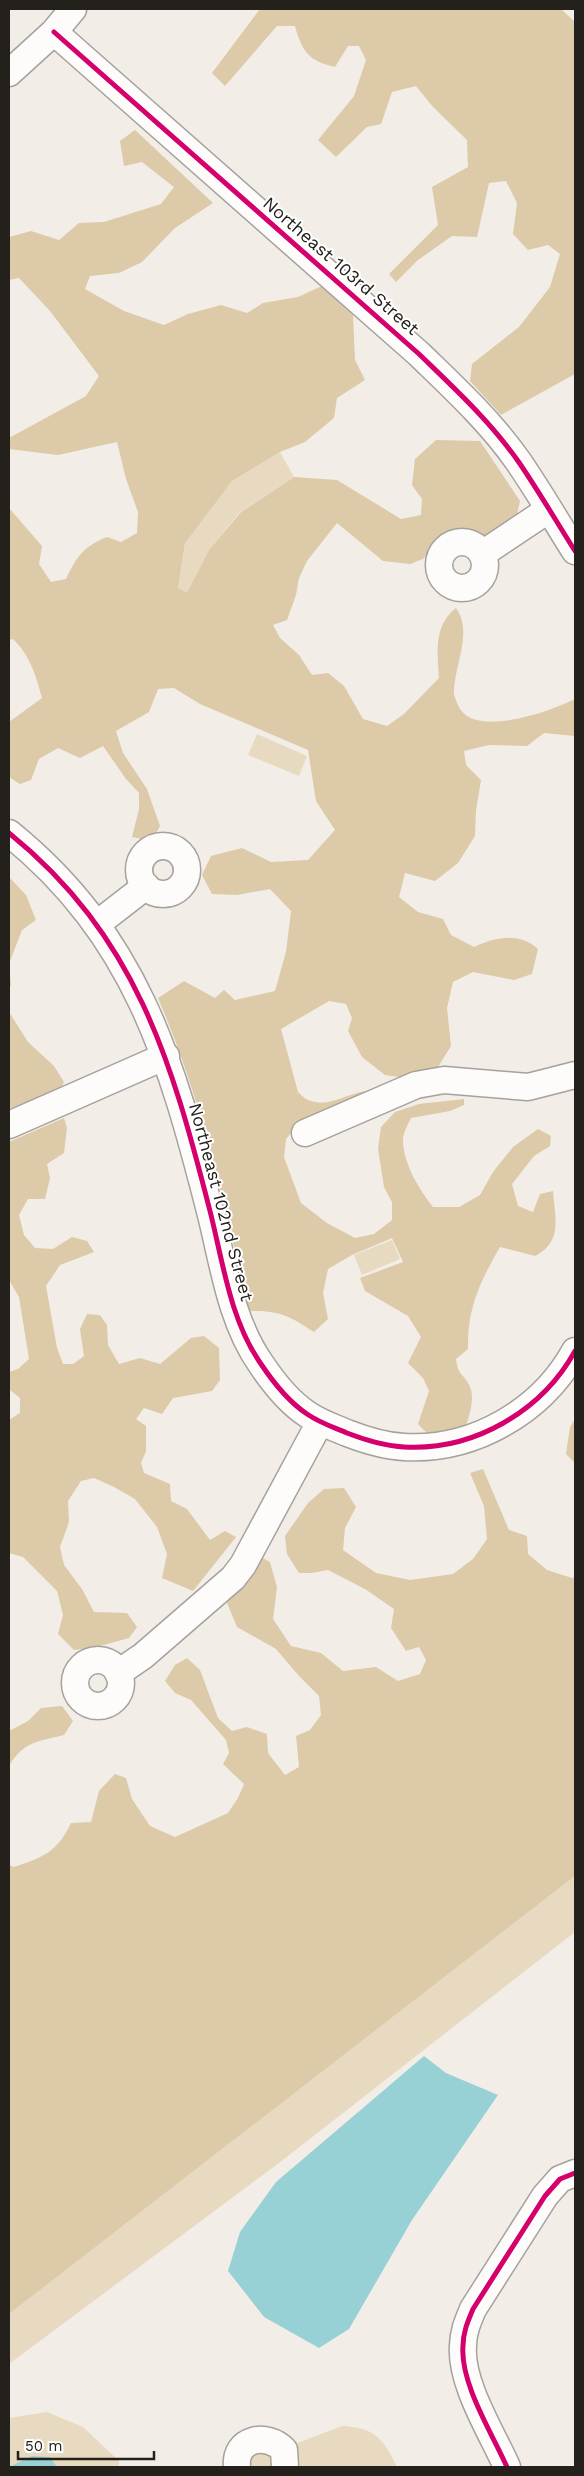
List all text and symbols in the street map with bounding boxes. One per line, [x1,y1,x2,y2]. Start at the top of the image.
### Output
street label: Northeast 103rd Street [259,192,424,339]
street label: Northeast 102nd Street [185,1101,258,1304]
scale bar [18,2428,154,2460]
text: 50 m [25,2437,62,2455]

